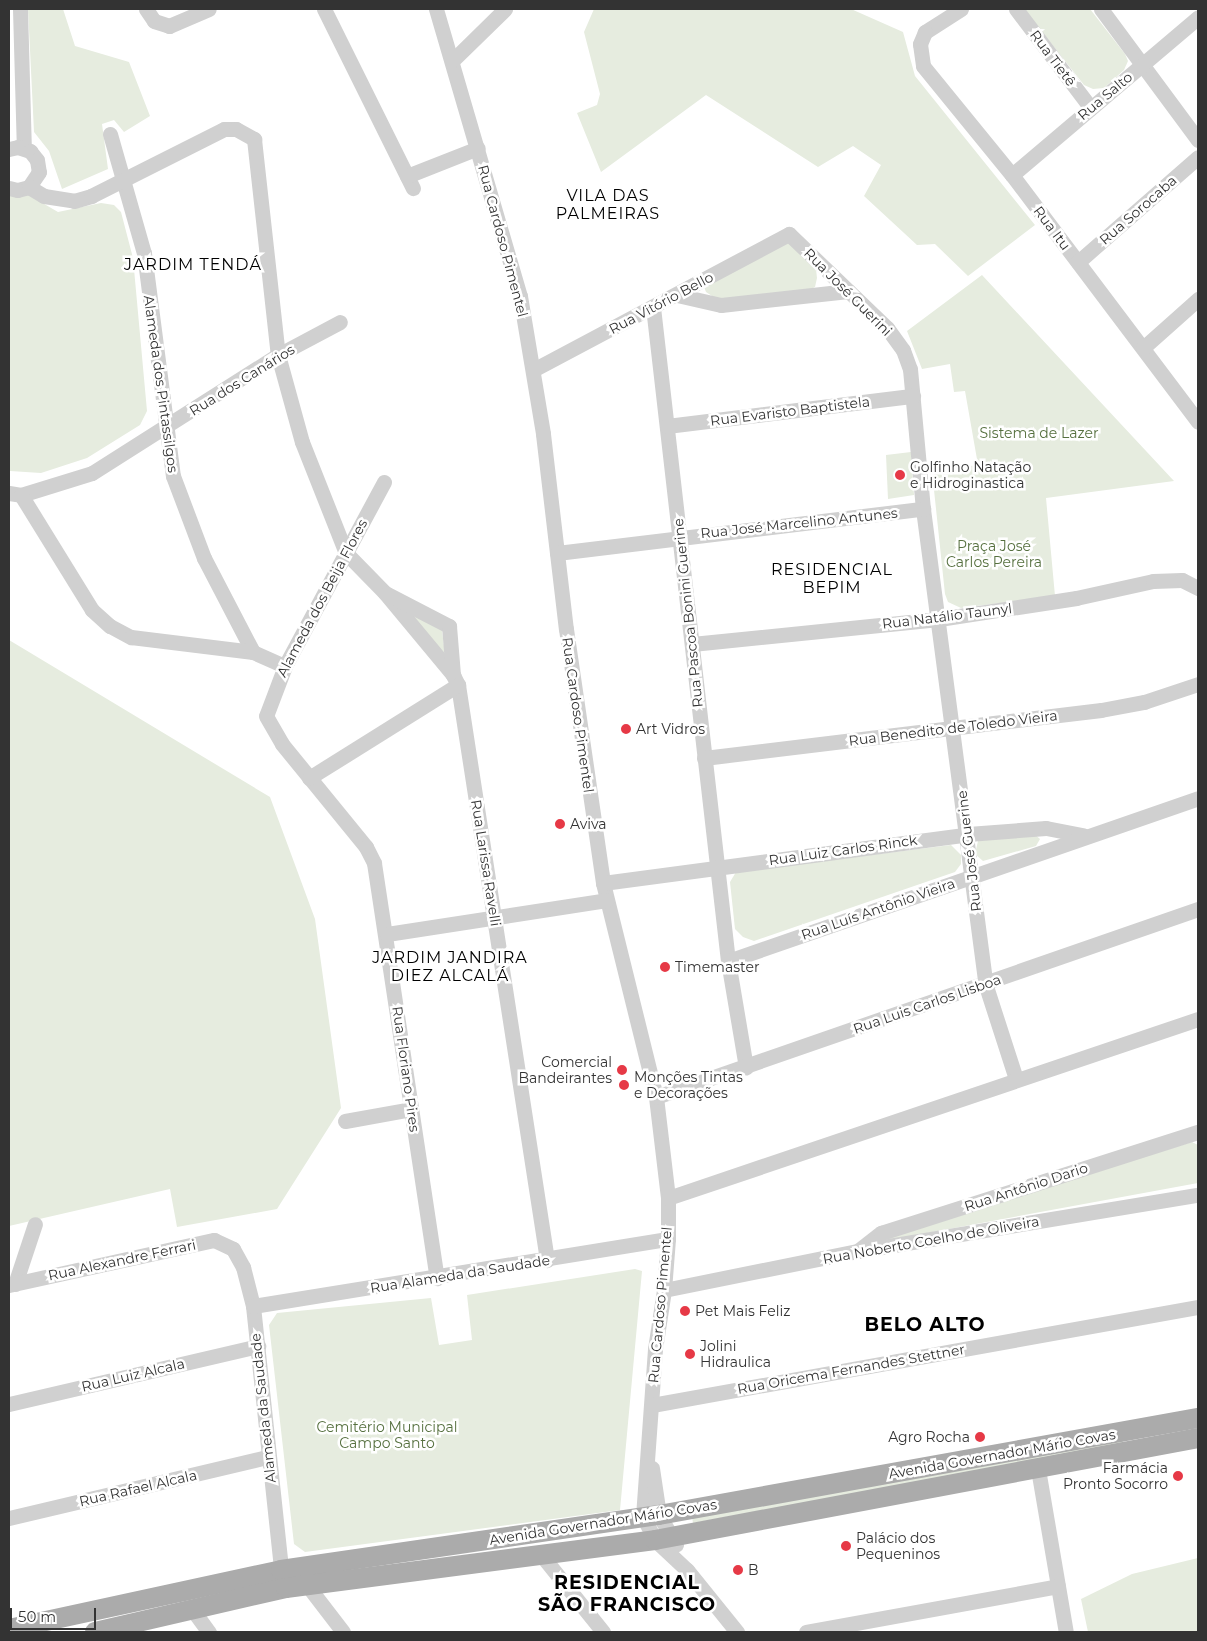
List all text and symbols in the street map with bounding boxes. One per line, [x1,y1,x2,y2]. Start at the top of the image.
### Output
street label: Rua Tietê [1027,27,1079,89]
street label: Rua Salto [1074,68,1136,124]
street label: Rua Cardoso Pimentel [475,163,531,319]
street label: Rua Sorocaba [1096,172,1180,248]
district label: VILA DAS PALMEIRAS [555,186,661,224]
street label: Rua Itu [1030,203,1074,253]
street label: Rua José Guerini [801,245,895,339]
district label: JARDIM TENDÁ [123,255,263,275]
street label: Rua Vitório Bello [606,268,716,338]
street label: Alameda dos Pintassilgos [140,294,182,474]
street label: Rua dos Canários [186,341,298,419]
street label: Rua Evaristo Baptistela [709,393,871,429]
park label: Sistema de Lazer [979,425,1099,441]
place label: Golfinho Natação e Hidroginastica [910,459,1031,492]
marker: Golfinho Natação e Hidroginastica [894,469,906,481]
street label: Rua José Marcelino Antunes [700,504,898,542]
street label: Alameda dos Beija Flores [273,516,371,680]
street label: Rua Pascoa Bonini Guerine [670,518,706,708]
park label: Praça José Carlos Pereira [946,538,1042,570]
district label: RESIDENCIAL BEPIM [770,560,894,598]
street label: Rua Natálio Taunyl [881,600,1013,632]
street label: Rua Cardoso Pimentel [559,636,597,794]
street label: Rua Benedito de Toledo Vieira [848,707,1058,749]
place label: Art Vidros [636,721,705,737]
marker: Art Vidros [620,723,632,735]
street label: Rua José Guerine [953,789,985,913]
street label: Rua Larissa Ravelli [468,798,504,928]
place label: Aviva [570,816,607,832]
marker: Aviva [554,818,566,830]
street label: Rua Luiz Carlos Rinck [768,831,918,869]
street label: Rua Luís Antônio Vieira [799,875,957,943]
district label: JARDIM JANDIRA DIEZ ALCALÁ [370,948,530,986]
place label: Timemaster [675,959,760,975]
marker: Timemaster [659,961,671,973]
street label: Rua Luis Carlos Lisboa [851,971,1003,1037]
street label: Rua Floriano Pires [389,1005,423,1133]
place label: Comercial Bandeirantes [519,1054,612,1086]
marker: Comercial Bandeirantes [616,1064,628,1076]
place label: Monções Tintas e Decorações [634,1069,743,1102]
marker: Monções Tintas e Decorações [618,1079,630,1091]
street label: Rua Antônio Dario [962,1159,1090,1215]
street label: Rua Noberto Coelho de Oliveira [821,1213,1041,1267]
street label: Rua Cardoso Pimentel [645,1226,675,1384]
street label: Rua Alexandre Ferrari [47,1236,197,1284]
street label: Rua Alameda da Saudade [369,1251,551,1297]
place label: Pet Mais Feliz [695,1303,790,1319]
marker: Pet Mais Feliz [679,1305,691,1317]
district label: BELO ALTO [863,1314,987,1336]
street label: Alameda da Saudade [247,1332,279,1484]
place label: Jolini Hidraulica [700,1338,771,1370]
street label: Rua Oricema Fernandes Stettner [736,1341,966,1397]
marker: Jolini Hidraulica [684,1348,696,1360]
street label: Rua Luiz Alcala [80,1355,186,1395]
park label: Cemitério Municipal Campo Santo [316,1419,458,1451]
street label: Avenida Governador Mário Covas [887,1426,1117,1482]
place label: Agro Rocha [888,1429,970,1445]
marker: Agro Rocha [974,1431,986,1443]
place label: Farmácia Pronto Socorro [1063,1460,1168,1492]
street label: Rua Rafael Alcala [77,1466,199,1510]
marker: Farmácia Pronto Socorro [1172,1470,1184,1482]
street label: Avenida Governador Mário Covas [488,1496,718,1548]
place label: Palácio dos Pequeninos [856,1530,940,1562]
marker: Palácio dos Pequeninos [840,1540,852,1552]
place label: B [748,1562,759,1578]
marker: B [732,1564,744,1576]
district label: RESIDENCIAL SÃO FRANCISCO [536,1572,718,1616]
scale bar [12,1598,99,1630]
text: 50 m [18,1607,56,1626]

